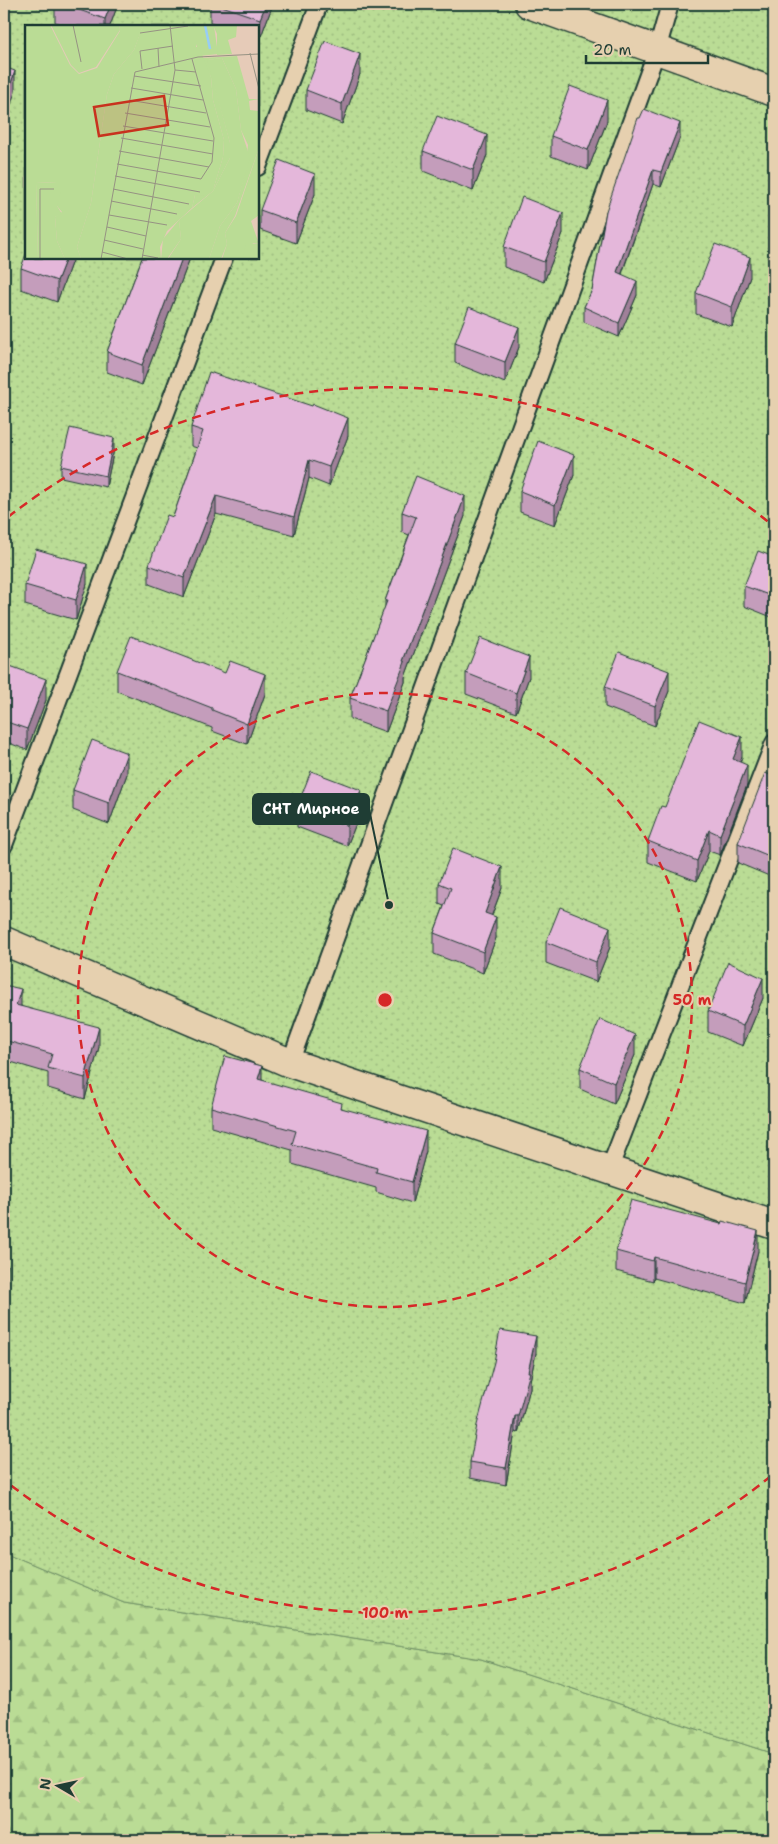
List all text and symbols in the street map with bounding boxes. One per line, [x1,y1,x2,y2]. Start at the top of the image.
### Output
inset map [25,25,259,259]
scale bar [586,32,708,64]
text: 20 m [593,40,632,60]
callout: СНТ Мирное [253,794,369,824]
text: СНТ Мирное [263,799,359,819]
text: 50 m [673,990,712,1010]
centre of rings [376,991,394,1009]
text: 100 m [362,1603,408,1623]
north arrow [32,1762,82,1812]
text: N [35,1777,55,1791]

